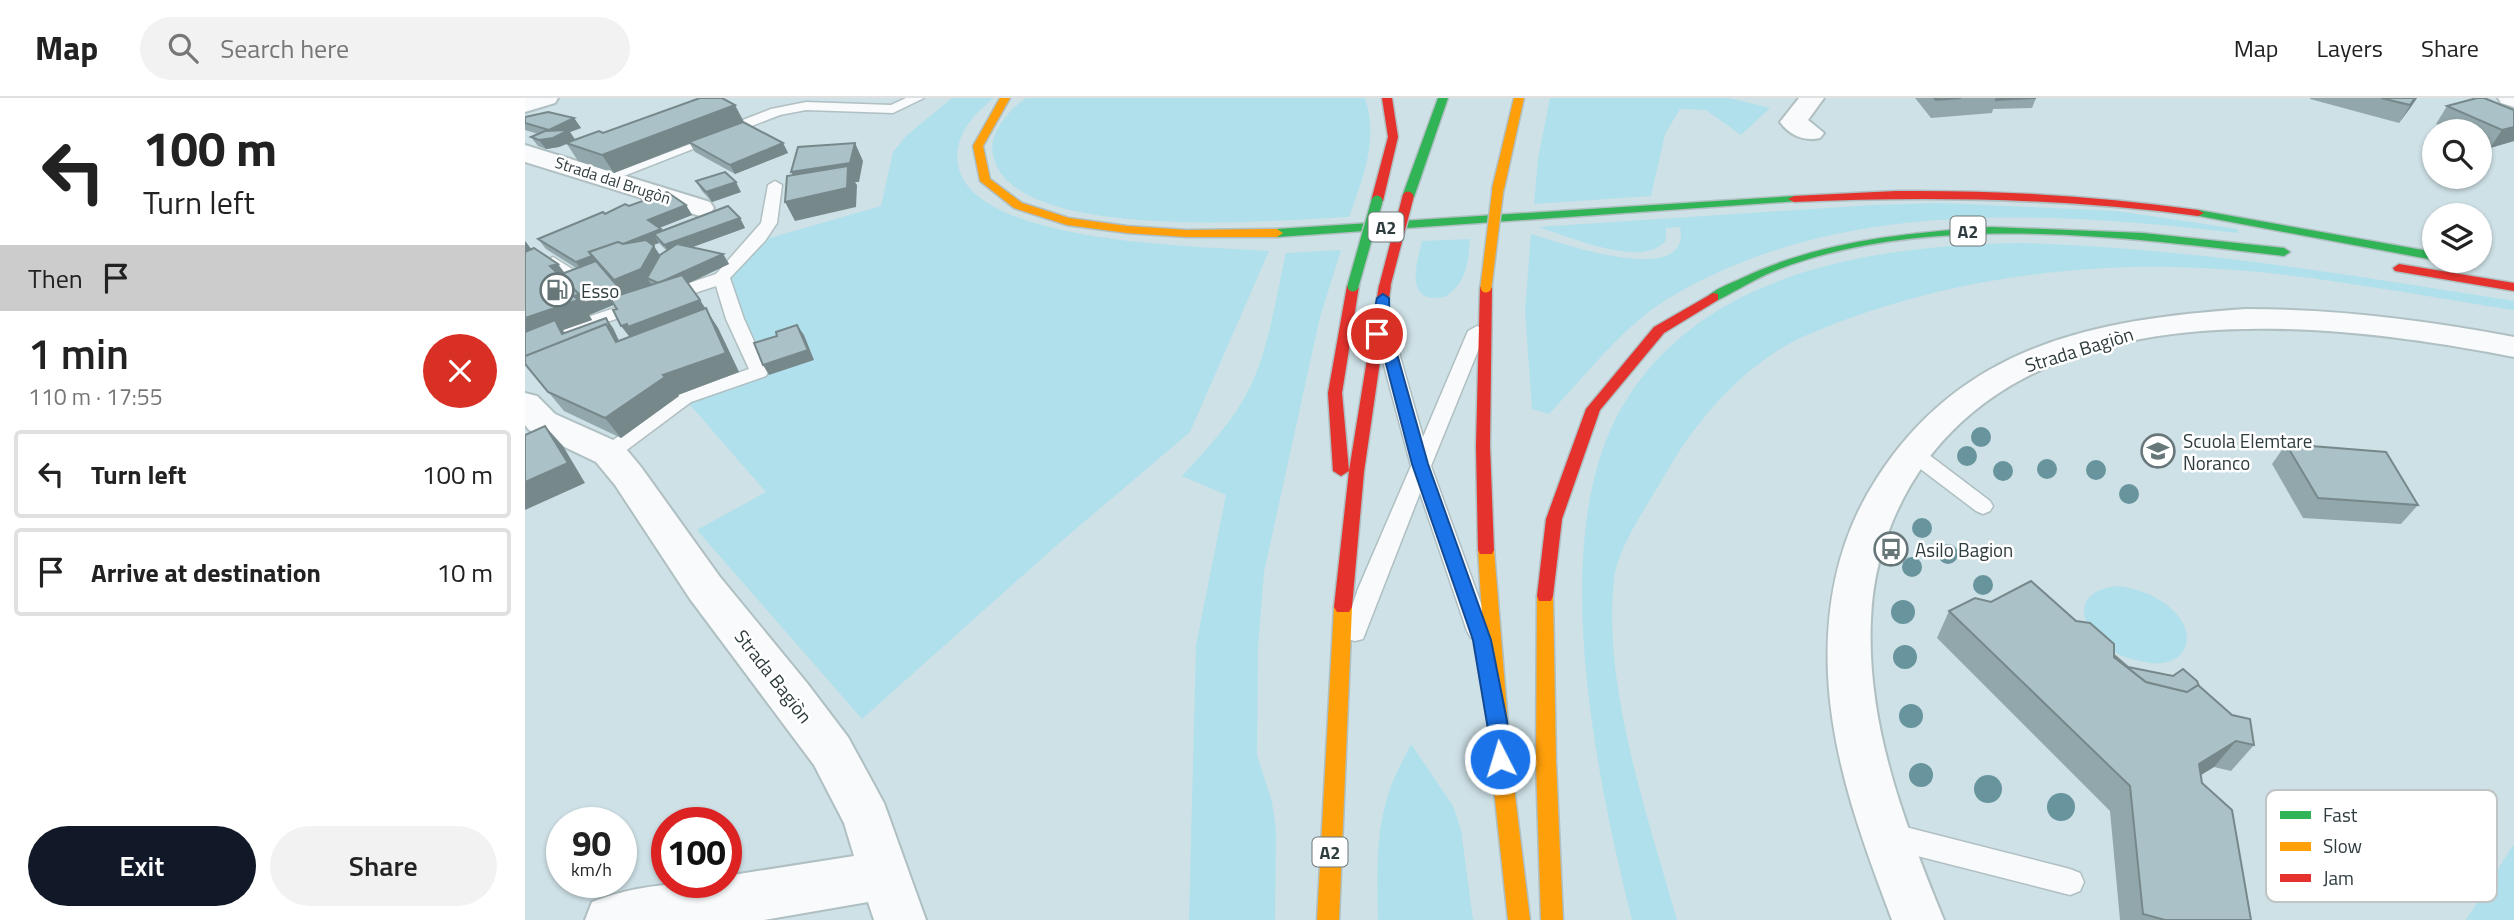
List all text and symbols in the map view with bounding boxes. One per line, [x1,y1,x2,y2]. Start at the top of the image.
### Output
search box [140,17,630,80]
text: Map [35,23,98,73]
icon: search [164,29,202,67]
text: Search here [220,29,349,68]
text: Map [2234,30,2279,66]
text: Layers [2317,30,2383,66]
text: Share [2421,30,2479,66]
text: 100 m [143,110,277,185]
map controls [2422,119,2492,273]
button: search [2422,119,2492,189]
icon: left [28,126,119,217]
street label: Strada dal Brugòn [552,150,674,210]
text: Turn left [143,178,255,226]
button: layers [2422,203,2492,273]
road number: A2 [1369,212,1403,242]
road number: A2 [1951,216,1985,246]
text: Then [28,259,83,298]
icon: arrive [97,259,135,297]
fuel station icon: Esso [538,271,576,309]
place label: Esso [581,276,619,305]
pin [1347,304,1407,364]
icon: arrive [1358,315,1396,353]
street label: Strada Bagiòn [2021,319,2137,379]
text: 1 min [28,321,129,385]
button: close [423,334,497,408]
text: 110 m · 17:55 [28,379,163,414]
place label: Scuola Elemtare Noranco [2183,426,2312,477]
school or university icon: Scuola Elemtare Noranco [2139,432,2177,470]
icon: left [32,455,70,493]
text: Turn left [91,455,186,494]
text: 100 m [422,455,493,494]
bus stop icon: Asilo Bagion [1872,530,1910,568]
place label: Asilo Bagion [1915,535,2013,564]
icon: arrive [32,553,70,591]
text: Arrive at destination [91,553,321,592]
text: 10 m [436,553,493,592]
street label: Strada Bagiòn [728,623,820,729]
position arrow [1463,722,1537,796]
legend [2266,790,2497,902]
text: Fast [2323,800,2358,829]
speed limit sign: 100 [651,807,742,898]
text: 90 [572,816,611,870]
button: Exit [28,826,256,906]
button: Share [270,826,497,906]
text: Slow [2323,831,2362,860]
road number: A2 [1313,838,1347,866]
text: km/h [571,856,612,883]
text: Jam [2323,863,2354,892]

